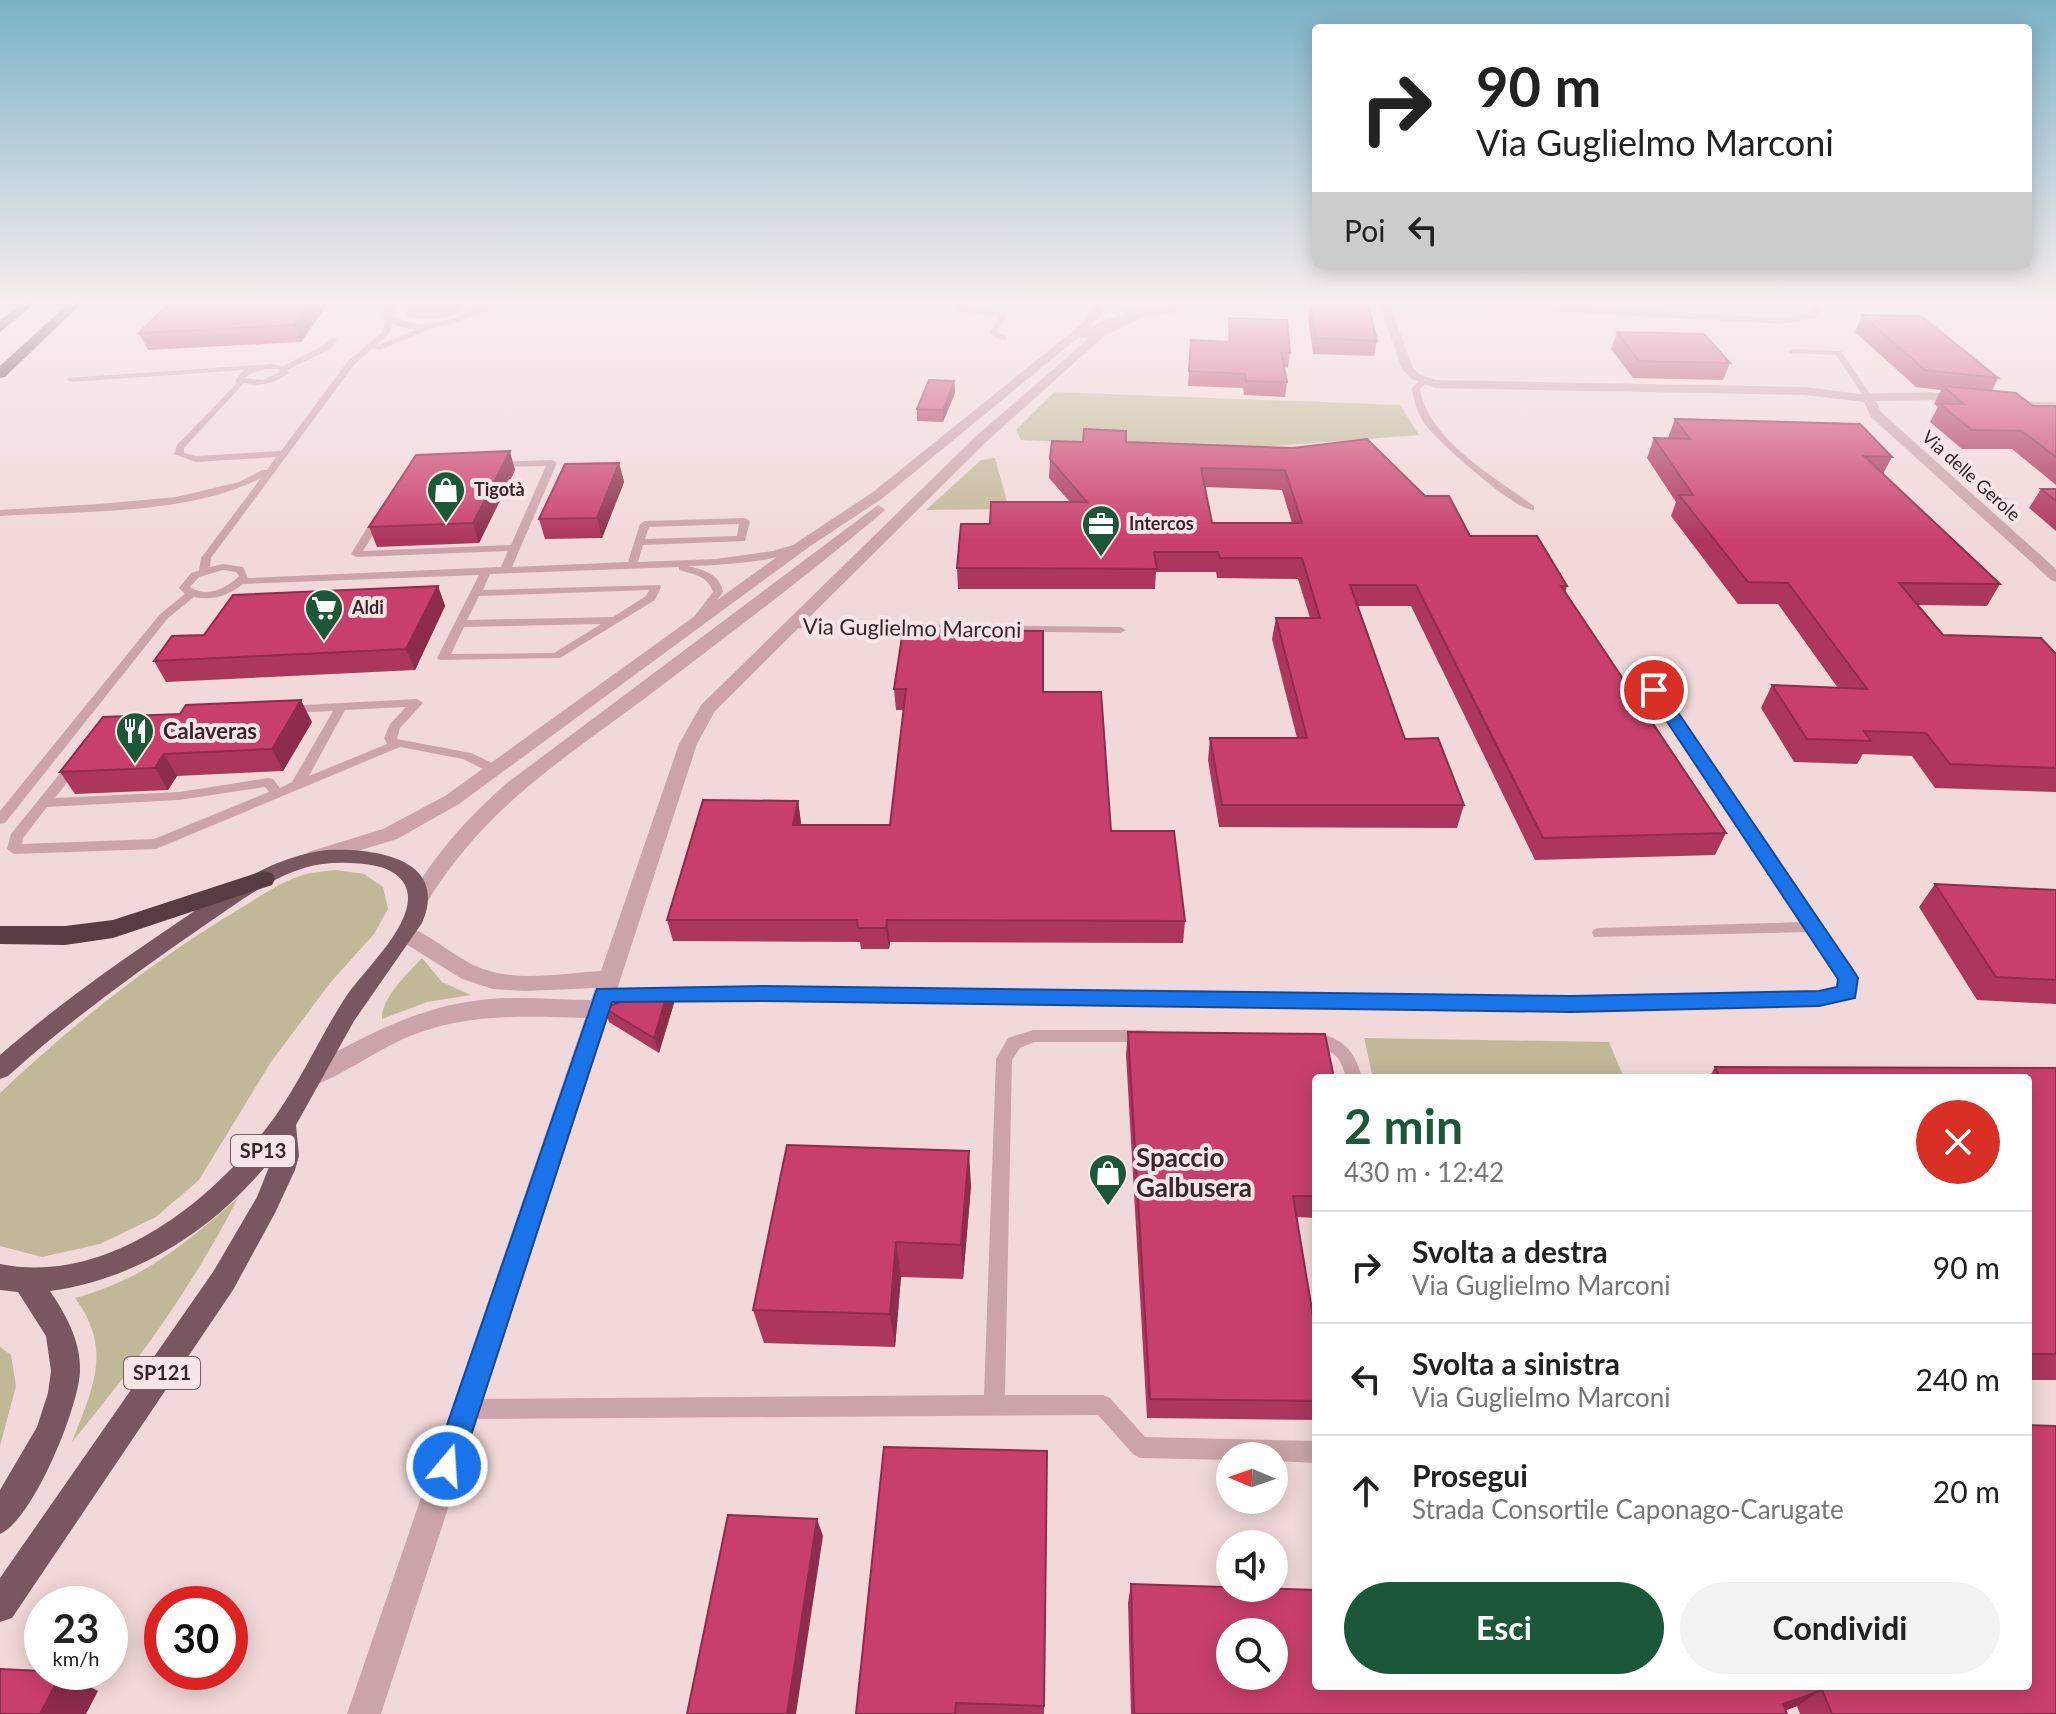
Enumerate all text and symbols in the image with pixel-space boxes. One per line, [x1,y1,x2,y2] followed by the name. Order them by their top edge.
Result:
[1476,52,1601,119] text: 90 m
[1344,56,1448,160] icon: right
[1476,120,1834,164] text: Via Guglielmo Marconi
[1401,208,1445,252] icon: left
[1344,212,1385,248] text: Poi
[1918,425,2025,525] street label: Via delle Gerole
[425,469,467,524] shop icon: Tigotà
[474,478,525,500] place label: Tigotà
[1080,503,1122,558] office icon: Intercos
[1129,512,1194,534] place label: Intercos
[303,587,345,642] supermarket icon: Aldi
[351,596,384,618] place label: Aldi
[802,612,1022,643] street label: Via Guglielmo Marconi
[1620,656,1688,724] pin
[1632,668,1676,712] icon: arrive
[114,710,156,765] restaurant icon: Calaveras
[163,717,257,744] place label: Calaveras
[1344,1097,1463,1154] text: 2 min
[1916,1100,2000,1184] button: close
[231,1135,295,1167] road number: SP13
[1136,1141,1252,1203] place label: Spaccio Galbusera
[1087,1152,1129,1207] shop icon: Spaccio Galbusera
[1344,1156,1504,1188] text: 430 m · 12:42
[1412,1233,1608,1269] text: Svolta a destra
[1344,1245,1388,1289] icon: right
[1933,1249,2000,1285] text: 90 m
[1412,1269,1671,1301] text: Via Guglielmo Marconi
[1412,1345,1620,1381] text: Svolta a sinistra
[124,1357,200,1389] road number: SP121
[1344,1357,1388,1401] icon: left
[1915,1361,2000,1397] text: 240 m
[1412,1381,1671,1413] text: Via Guglielmo Marconi
[405,1424,489,1508] position arrow
[1216,1442,1288,1514] north arrow
[1216,1442,1288,1690] map controls
[1412,1457,1528,1493] text: Prosegui
[1344,1469,1388,1513] icon: ahead
[1933,1473,2000,1509] text: 20 m
[1412,1493,1844,1525] text: Strada Consortile Caponago-Carugate
[1216,1530,1288,1602] button: sound
[1344,1582,1664,1674] button: Esci
[1680,1582,2000,1674] button: Condividi
[144,1586,248,1690] speed limit sign: 30
[53,1604,99,1652] text: 23
[1216,1618,1288,1690] button: search
[53,1646,99,1670] text: km/h

